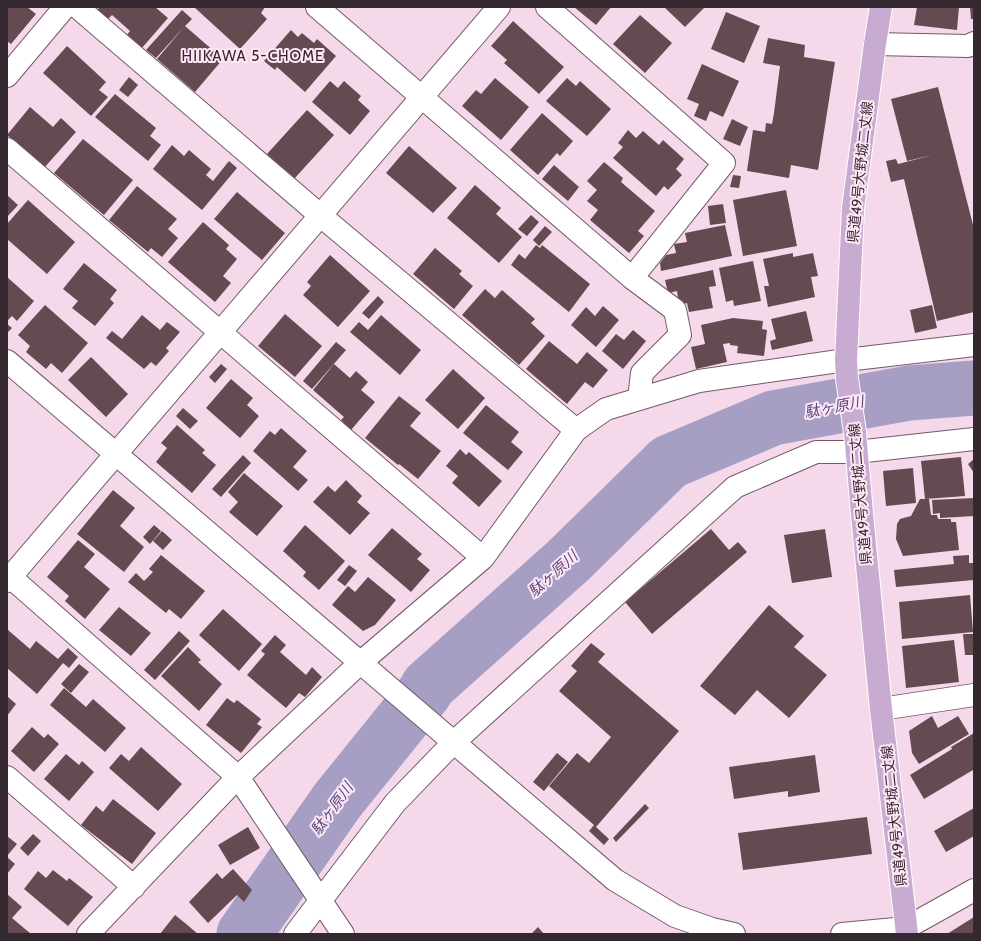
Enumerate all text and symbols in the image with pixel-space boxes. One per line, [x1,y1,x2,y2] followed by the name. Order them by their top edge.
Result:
[182,47,324,65] district label: HIIKAWA 5-CHOME
[844,100,876,244] street label: 県道49号大野城二丈線
[803,392,867,422] water label: 駄ヶ原川
[845,422,875,566] street label: 県道49号大野城二丈線
[525,546,583,601] water label: 駄ヶ原川
[878,744,910,888] street label: 県道49号大野城二丈線
[307,778,358,839] water label: 駄ヶ原川

